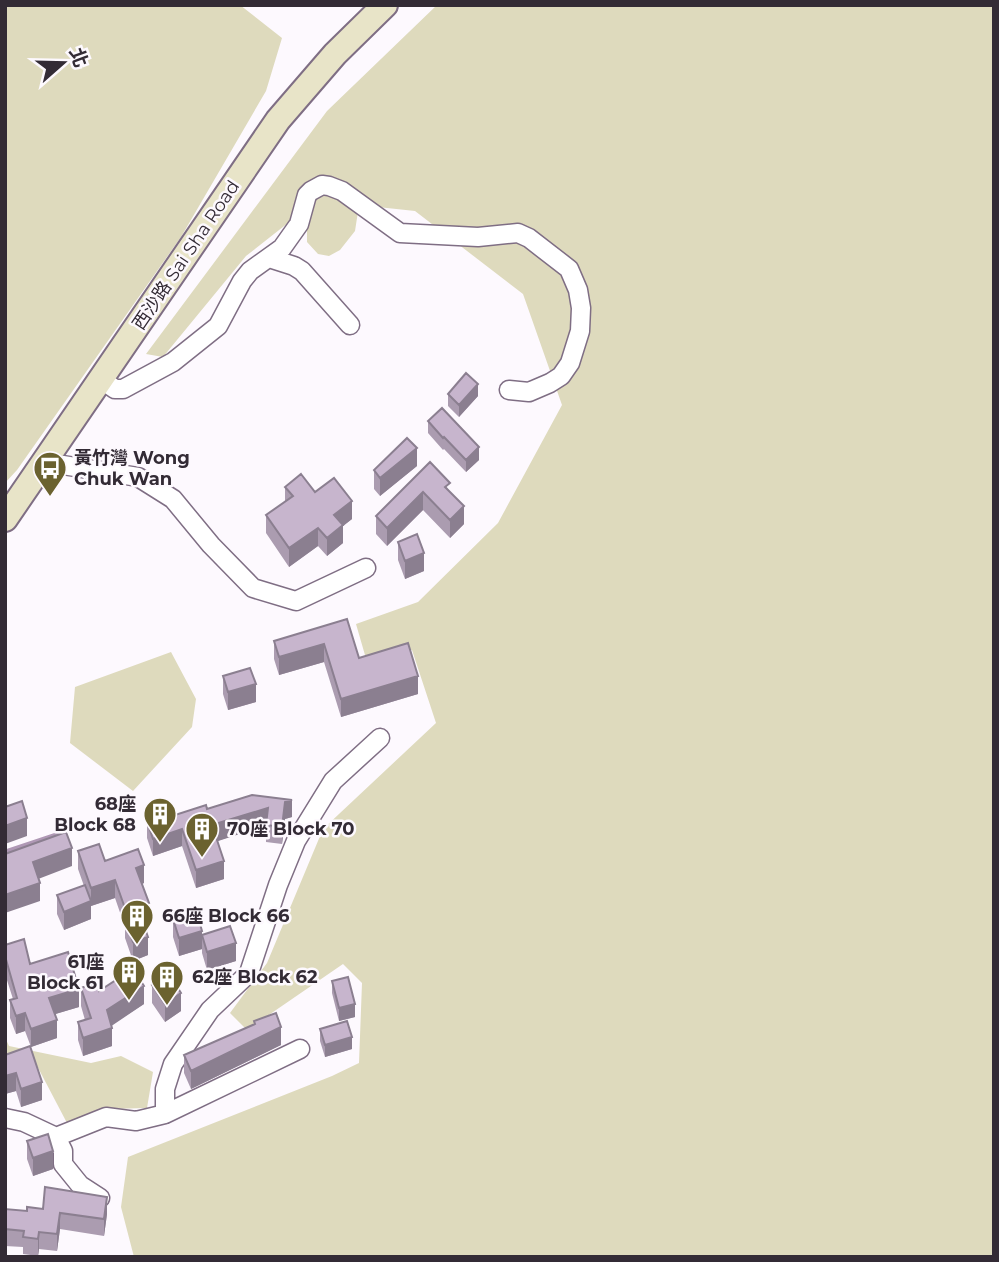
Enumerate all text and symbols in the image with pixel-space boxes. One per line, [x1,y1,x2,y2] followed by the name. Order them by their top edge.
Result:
[28,28,98,98] north arrow
[64,44,93,70] text: 北
[128,176,244,334] street label: 西沙路 Sai Sha Road
[74,447,190,490] place label: 黃竹灣 Wong Chuk Wan
[31,449,69,498] bus stop icon: 黃竹灣 Wong Chuk Wan
[54,793,136,836] place label: 68座 Block 68
[141,795,179,844] building icon: 68座 Block 68
[183,810,221,859] building icon: 70座 Block 70
[227,818,355,840] place label: 70座 Block 70
[118,897,156,946] building icon: 66座 Block 66
[162,905,290,927] place label: 66座 Block 66
[27,951,104,994] place label: 61座 Block 61
[110,953,148,1002] building icon: 61座 Block 61
[148,958,186,1007] building icon: 62座 Block 62
[192,966,318,988] place label: 62座 Block 62

